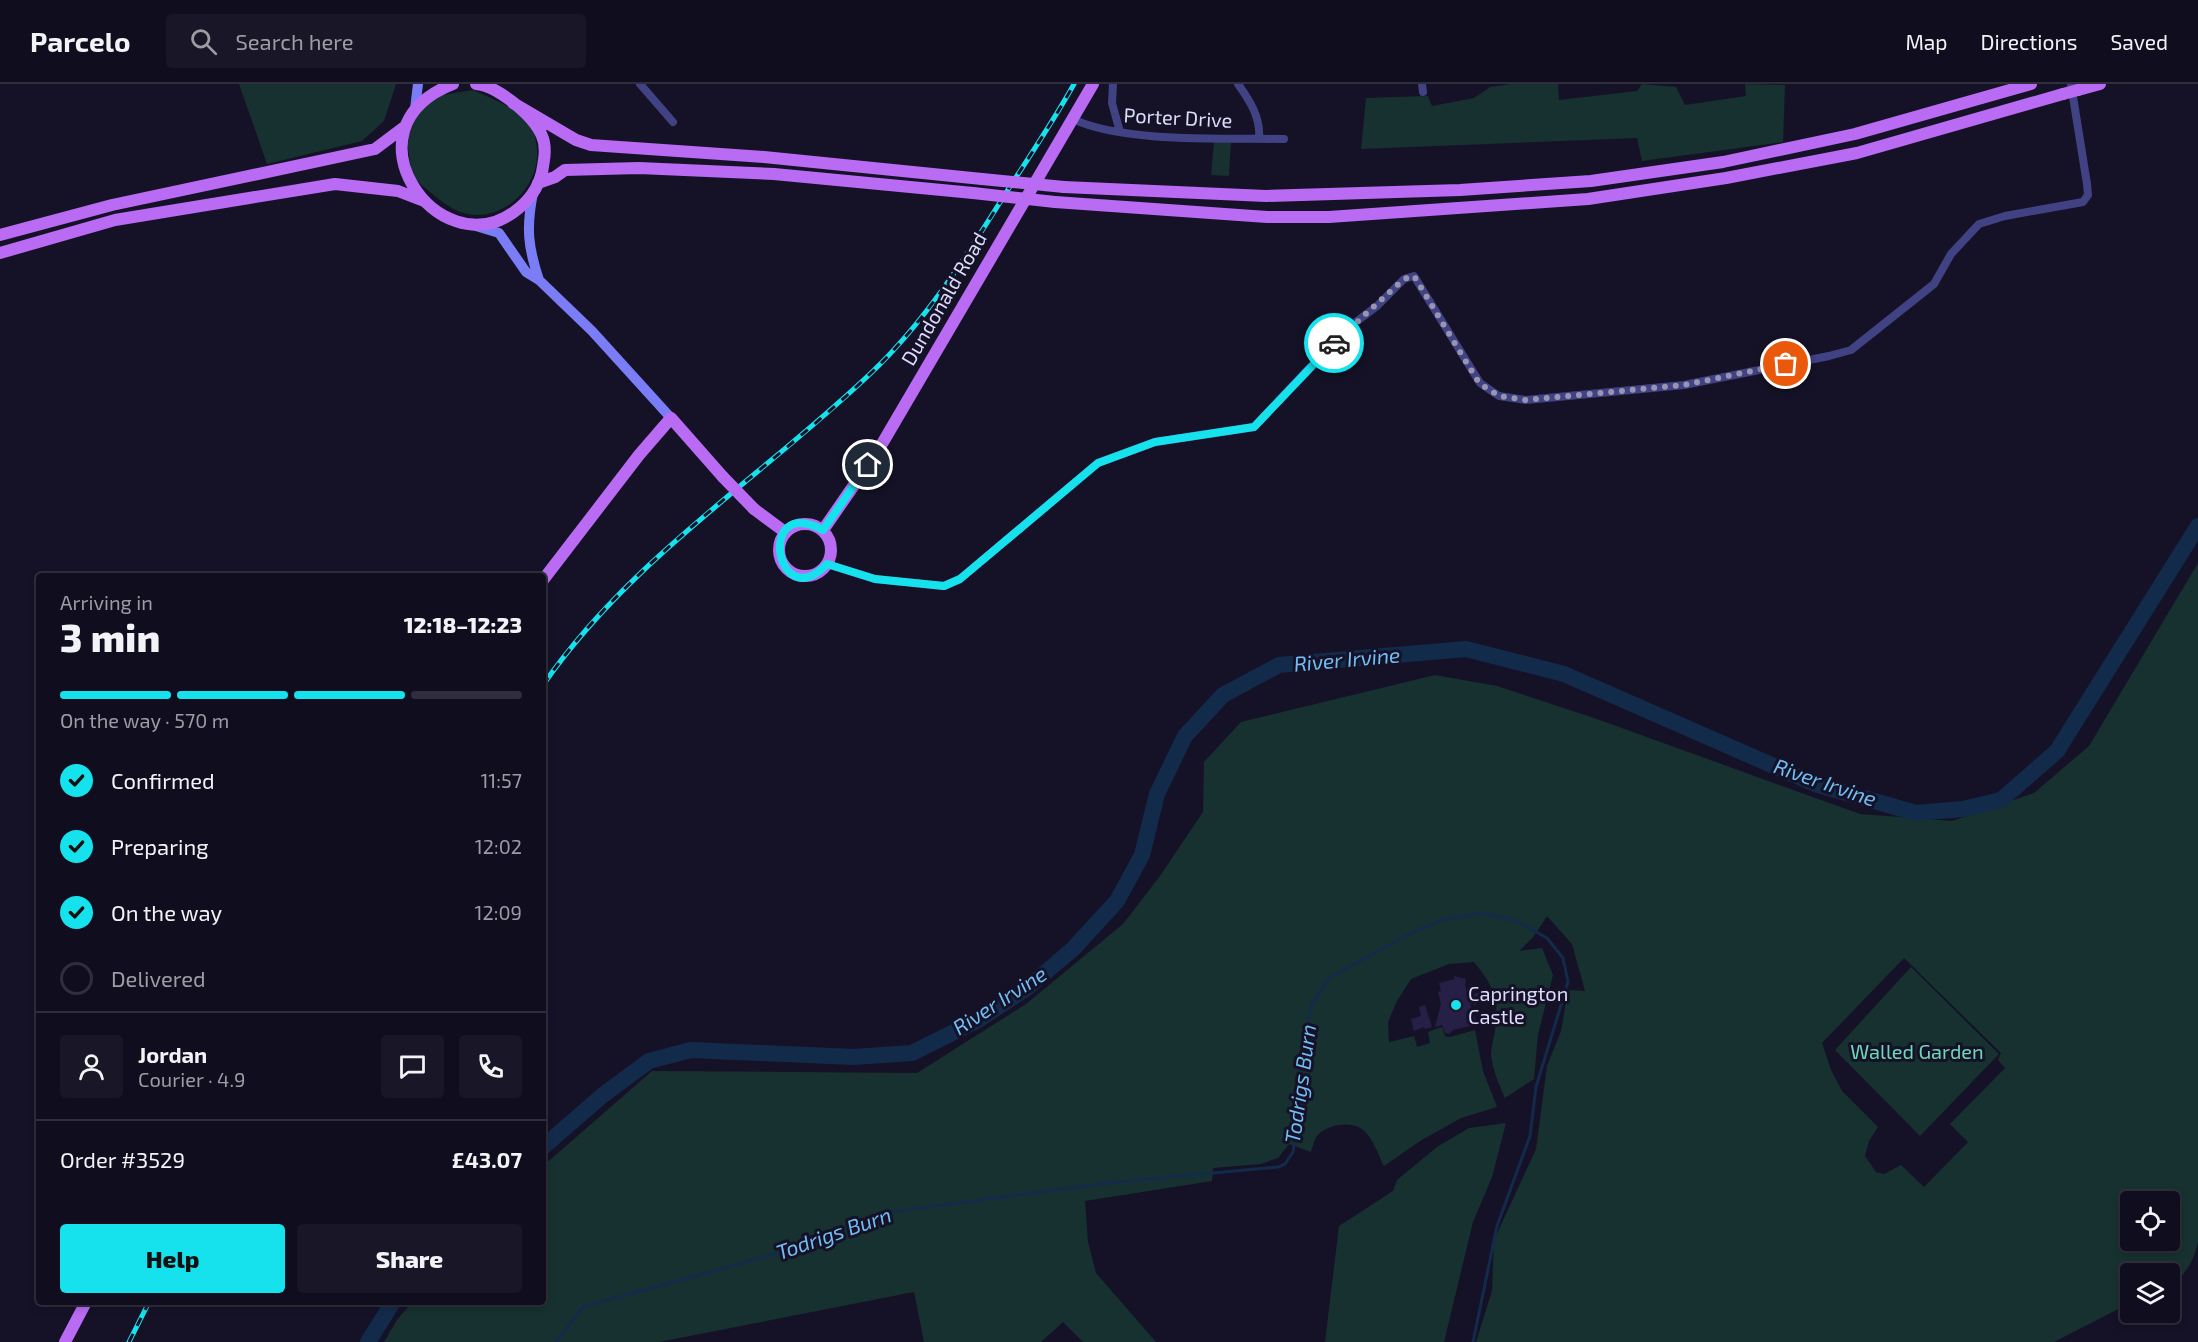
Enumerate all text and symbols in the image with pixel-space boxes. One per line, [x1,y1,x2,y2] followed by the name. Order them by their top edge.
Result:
[166,14,586,68] search box
[30,24,130,58] text: Parcelo
[187,25,220,58] icon: search
[235,28,354,54] text: Search here
[1905,29,1948,54] text: Map
[1981,29,2077,54] text: Directions
[2110,29,2168,54] text: Saved
[1123,102,1233,132] street label: Porter Drive
[895,228,991,369] street label: Dundonald Road
[1304,313,1364,373] courier
[1318,327,1351,360] icon: car
[1760,338,1811,389] pin
[1769,347,1802,380] icon: bag
[842,439,893,490] pin
[851,448,884,481] icon: home
[60,590,153,614] text: Arriving in
[404,611,522,637] text: 12:18–12:23
[60,613,160,660] text: 3 min
[1293,641,1401,676] water label: River Irvine
[60,708,229,732] text: On the way · 570 m
[1771,752,1880,811] water label: River Irvine
[60,764,93,797] icon: check
[111,767,215,793] text: Confirmed
[480,768,522,792] text: 11:57
[60,830,93,863] icon: check
[111,833,209,859] text: Preparing
[475,834,522,858] text: 12:02
[60,896,93,929] icon: check
[111,899,222,925] text: On the way
[475,900,522,924] text: 12:09
[948,960,1051,1039] water label: River Irvine
[111,965,206,991] text: Delivered
[1468,981,1568,1028] place label: Caprington Castle
[1449,998,1463,1012] marker: Caprington Castle
[1279,1023,1320,1145] water label: Todrigs Burn
[60,1035,123,1098] button: person
[381,1035,444,1098] button: chat
[459,1035,522,1098] button: phone
[1850,1039,1984,1063] park label: Walled Garden
[138,1041,207,1067] text: Jordan
[138,1067,245,1091] text: Courier · 4.9
[60,1146,185,1172] text: Order #3529
[452,1146,522,1172] text: £43.07
[2120,1191,2180,1323] map controls
[2120,1191,2180,1251] button: locate
[773,1201,894,1264] water label: Todrigs Burn
[60,1224,285,1293] button: Help
[297,1224,522,1293] button: Share
[2120,1263,2180,1323] button: layers

